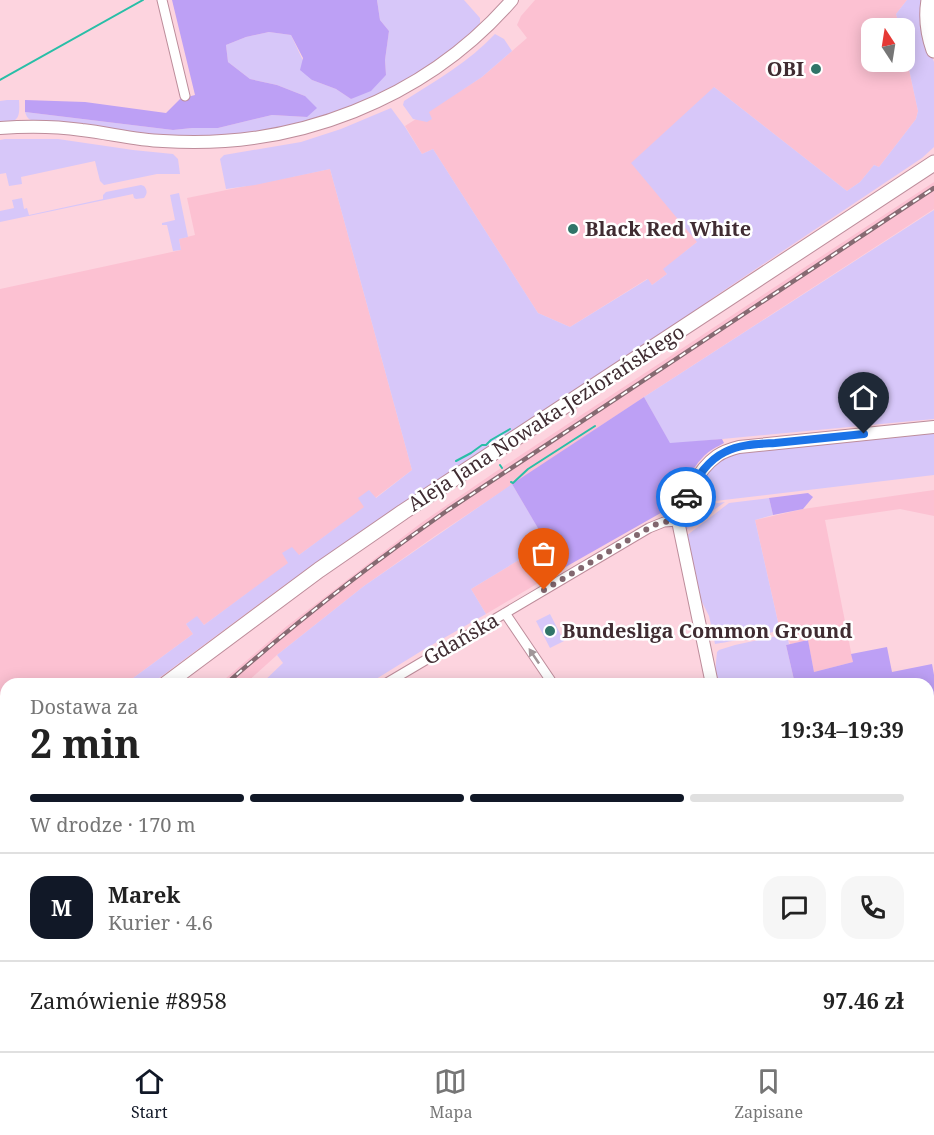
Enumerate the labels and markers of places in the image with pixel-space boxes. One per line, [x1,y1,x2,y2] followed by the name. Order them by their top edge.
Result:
[767,55,804,82] place label: OBI
[809,62,823,76] marker: OBI
[585,215,751,242] place label: Black Red White
[566,222,580,236] marker: Black Red White
[838,372,889,434] pin
[518,528,569,590] pin
[562,617,852,644] place label: Bundesliga Common Ground
[543,624,557,638] marker: Bundesliga Common Ground

